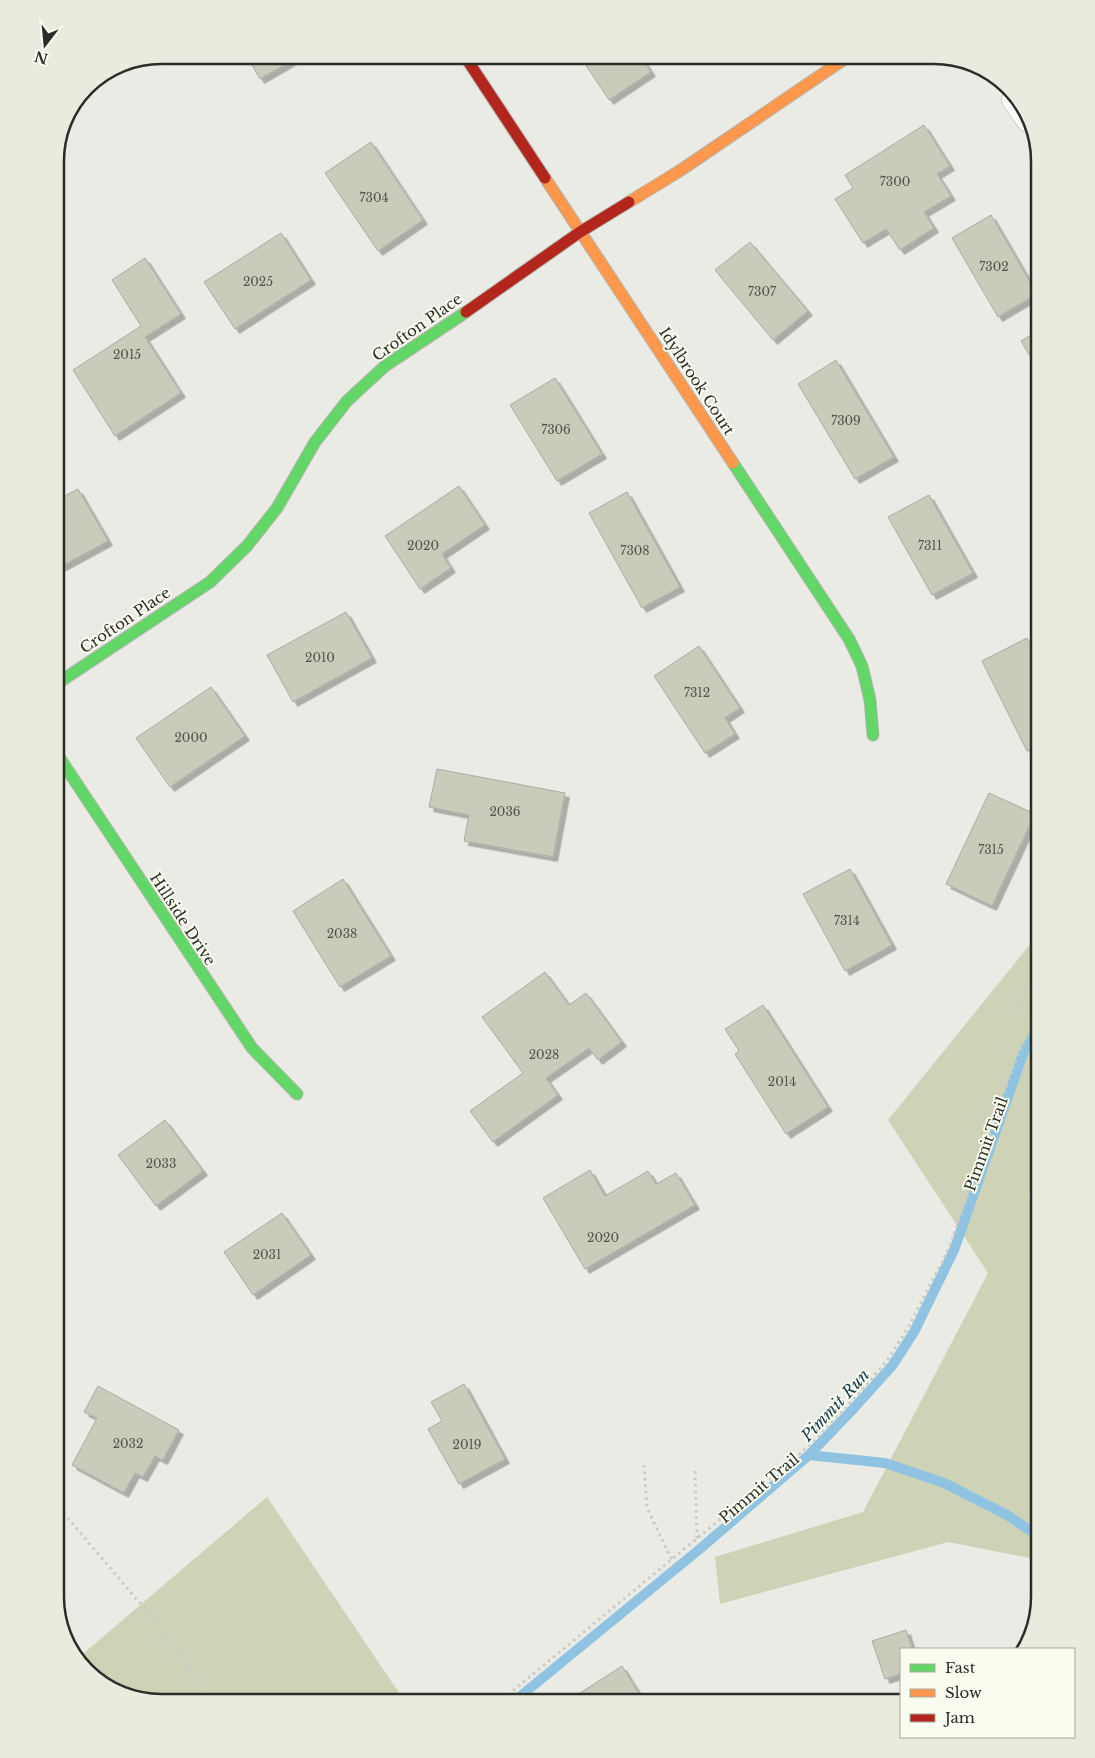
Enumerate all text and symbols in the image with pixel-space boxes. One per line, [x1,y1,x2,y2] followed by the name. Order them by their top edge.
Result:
[20,20,70,70] north arrow
[33,47,50,68] text: N
[880,174,910,189] house number: 7300
[359,190,389,205] house number: 7304
[979,259,1009,274] house number: 7302
[243,274,273,289] house number: 2025
[748,284,777,299] house number: 7307
[368,289,466,365] street label: Crofton Place
[655,324,739,439] street label: Idylbrook Court
[113,347,141,362] house number: 2015
[831,413,861,428] house number: 7309
[541,422,571,437] house number: 7306
[407,538,439,553] house number: 2020
[918,538,942,553] house number: 7311
[620,543,650,558] house number: 7308
[76,583,174,657] street label: Crofton Place
[305,650,335,665] house number: 2010
[684,685,710,700] house number: 7312
[174,730,208,745] house number: 2000
[489,804,521,819] house number: 2036
[978,842,1004,857] house number: 7315
[146,869,220,969] street label: Hillside Drive
[834,913,860,928] house number: 7314
[327,926,357,941] house number: 2038
[529,1047,559,1062] house number: 2028
[768,1074,796,1089] house number: 2014
[960,1094,1012,1194] street label: Pimmit Trail
[146,1156,176,1171] house number: 2033
[587,1230,619,1245] house number: 2020
[253,1247,281,1262] house number: 2031
[796,1365,873,1446] water label: Pimmit Run
[113,1436,143,1451] house number: 2032
[452,1437,482,1452] house number: 2019
[715,1449,803,1527] street label: Pimmit Trail
[900,1648,1075,1738] legend
[945,1658,976,1677] text: Fast
[945,1683,982,1702] text: Slow
[943,1708,975,1727] text: Jam

